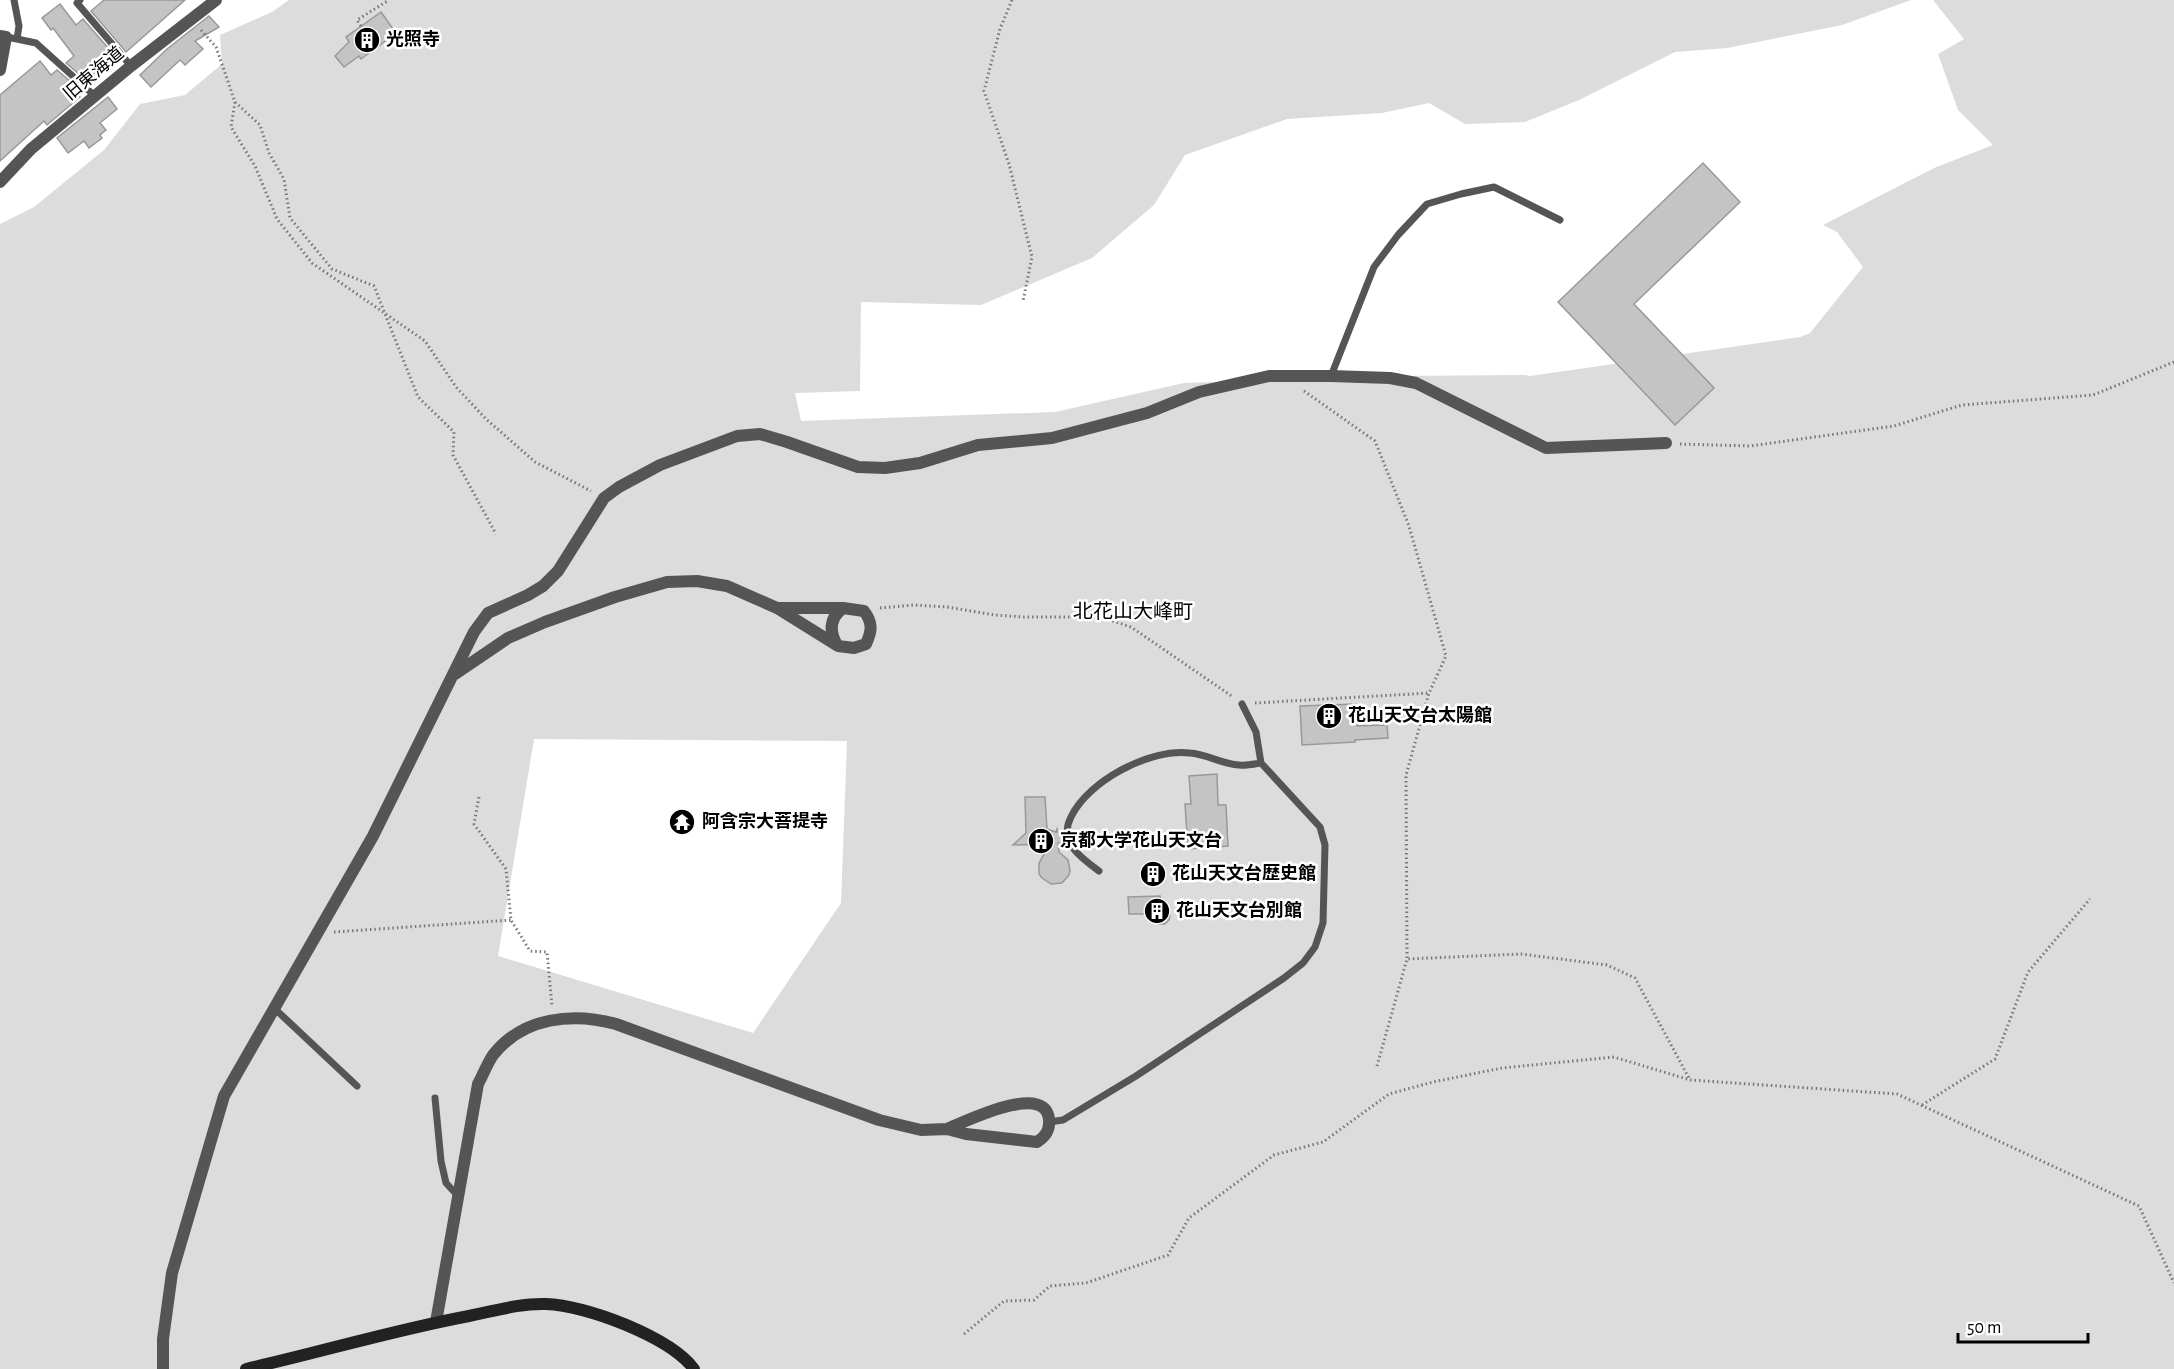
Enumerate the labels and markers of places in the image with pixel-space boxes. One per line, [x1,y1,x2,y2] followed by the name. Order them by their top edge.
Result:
[352,25,382,55] building icon: 光照寺
[386,29,440,49] place label: 光照寺
[1314,701,1344,731] building icon: 花山天文台太陽館
[1348,705,1492,725] place label: 花山天文台太陽館
[667,807,697,837] temple icon: 阿含宗大菩提寺
[702,811,828,831] place label: 阿含宗大菩提寺
[1026,826,1056,856] building icon: 京都大学花山天文台
[1060,830,1222,850] place label: 京都大学花山天文台
[1138,859,1168,889] building icon: 花山天文台歴史館
[1172,863,1316,883] place label: 花山天文台歴史館
[1142,896,1172,926] building icon: 花山天文台別館
[1176,900,1302,920] place label: 花山天文台別館

